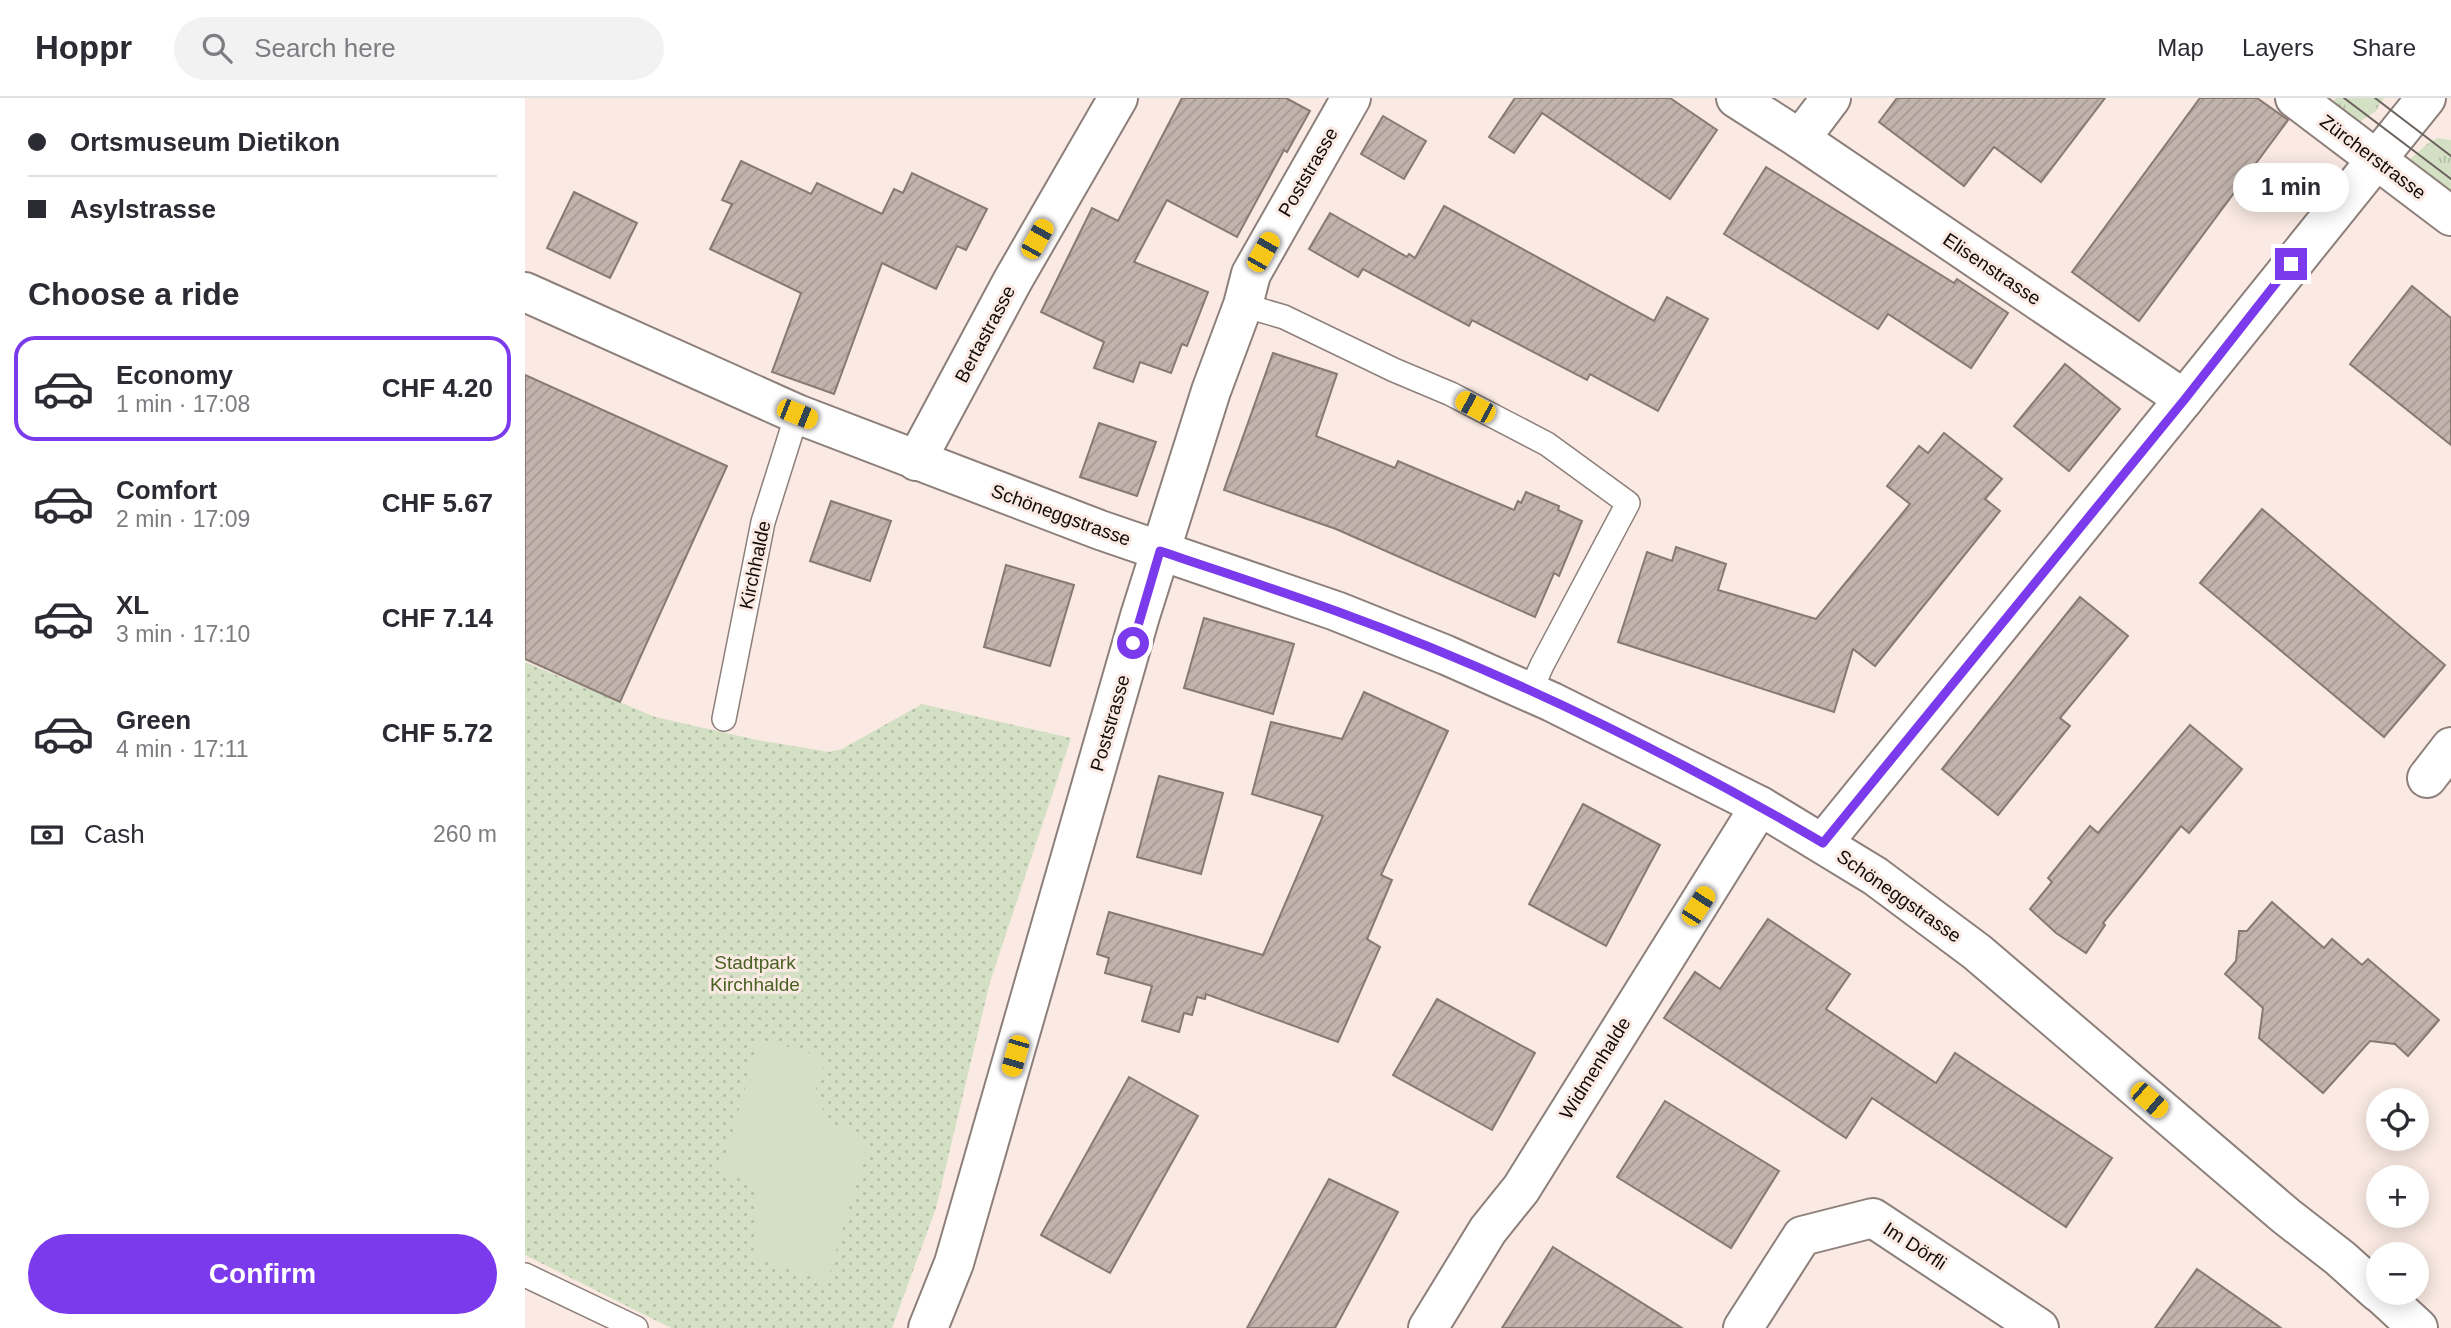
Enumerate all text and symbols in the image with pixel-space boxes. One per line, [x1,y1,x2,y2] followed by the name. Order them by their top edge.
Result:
[174,17,664,80] search box
[35,29,132,66] text: Hoppr
[198,29,236,67] icon: search
[254,33,396,63] text: Search here
[2157,34,2204,61] text: Map
[2242,34,2314,61] text: Layers
[2352,34,2416,61] text: Share
[2316,110,2430,204] street label: Zürcherstrasse
[1274,124,1342,220] street label: Poststrasse
[70,127,340,157] text: Ortsmuseum Dietikon
[2233,162,2349,212] callout: 1 min
[2261,174,2321,200] text: 1 min
[70,194,216,224] text: Asylstrasse
[1018,216,1057,262] car
[1244,229,1283,275] car
[1939,229,2045,309] street label: Elisenstrasse
[2275,248,2307,280] route end
[28,276,240,312] text: Choose a ride
[951,282,1019,386] street label: Bertastrasse
[32,357,95,420] icon: car
[116,360,233,390] text: Economy
[382,373,493,403] text: CHF 4.20
[1452,388,1499,426] car
[116,391,250,417] text: 1 min · 17:08
[774,396,821,432] car
[32,472,95,535] icon: car
[116,475,217,505] text: Comfort
[988,480,1134,550] street label: Schöneggstrasse
[382,488,493,518] text: CHF 5.67
[116,506,250,532] text: 2 min · 17:09
[735,519,775,611] street label: Kirchhalde
[32,587,95,650] icon: car
[116,590,149,620] text: XL
[382,603,493,633] text: CHF 7.14
[116,621,250,647] text: 3 min · 17:10
[1117,627,1149,659] route start
[1086,672,1134,774] street label: Poststrasse
[32,702,95,765] icon: car
[116,705,191,735] text: Green
[382,718,493,748] text: CHF 5.72
[116,736,249,762] text: 4 min · 17:11
[28,816,66,854] icon: cash
[84,819,145,849] text: Cash
[433,821,497,847] text: 260 m
[1833,845,1965,947] street label: Schöneggstrasse
[1678,883,1719,929] car
[710,952,800,995] park label: Stadtpark Kirchhalde
[1555,1013,1635,1123] street label: Widmenhalde
[1000,1033,1031,1079] car
[2127,1078,2172,1122] car
[2366,1088,2429,1305] map controls
[2366,1088,2429,1151] button: locate
[2366,1165,2429,1228] button: +
[1880,1218,1950,1274] street label: Im Dörfli
[28,1234,497,1314] button: Confirm
[2366,1242,2429,1305] button: −

